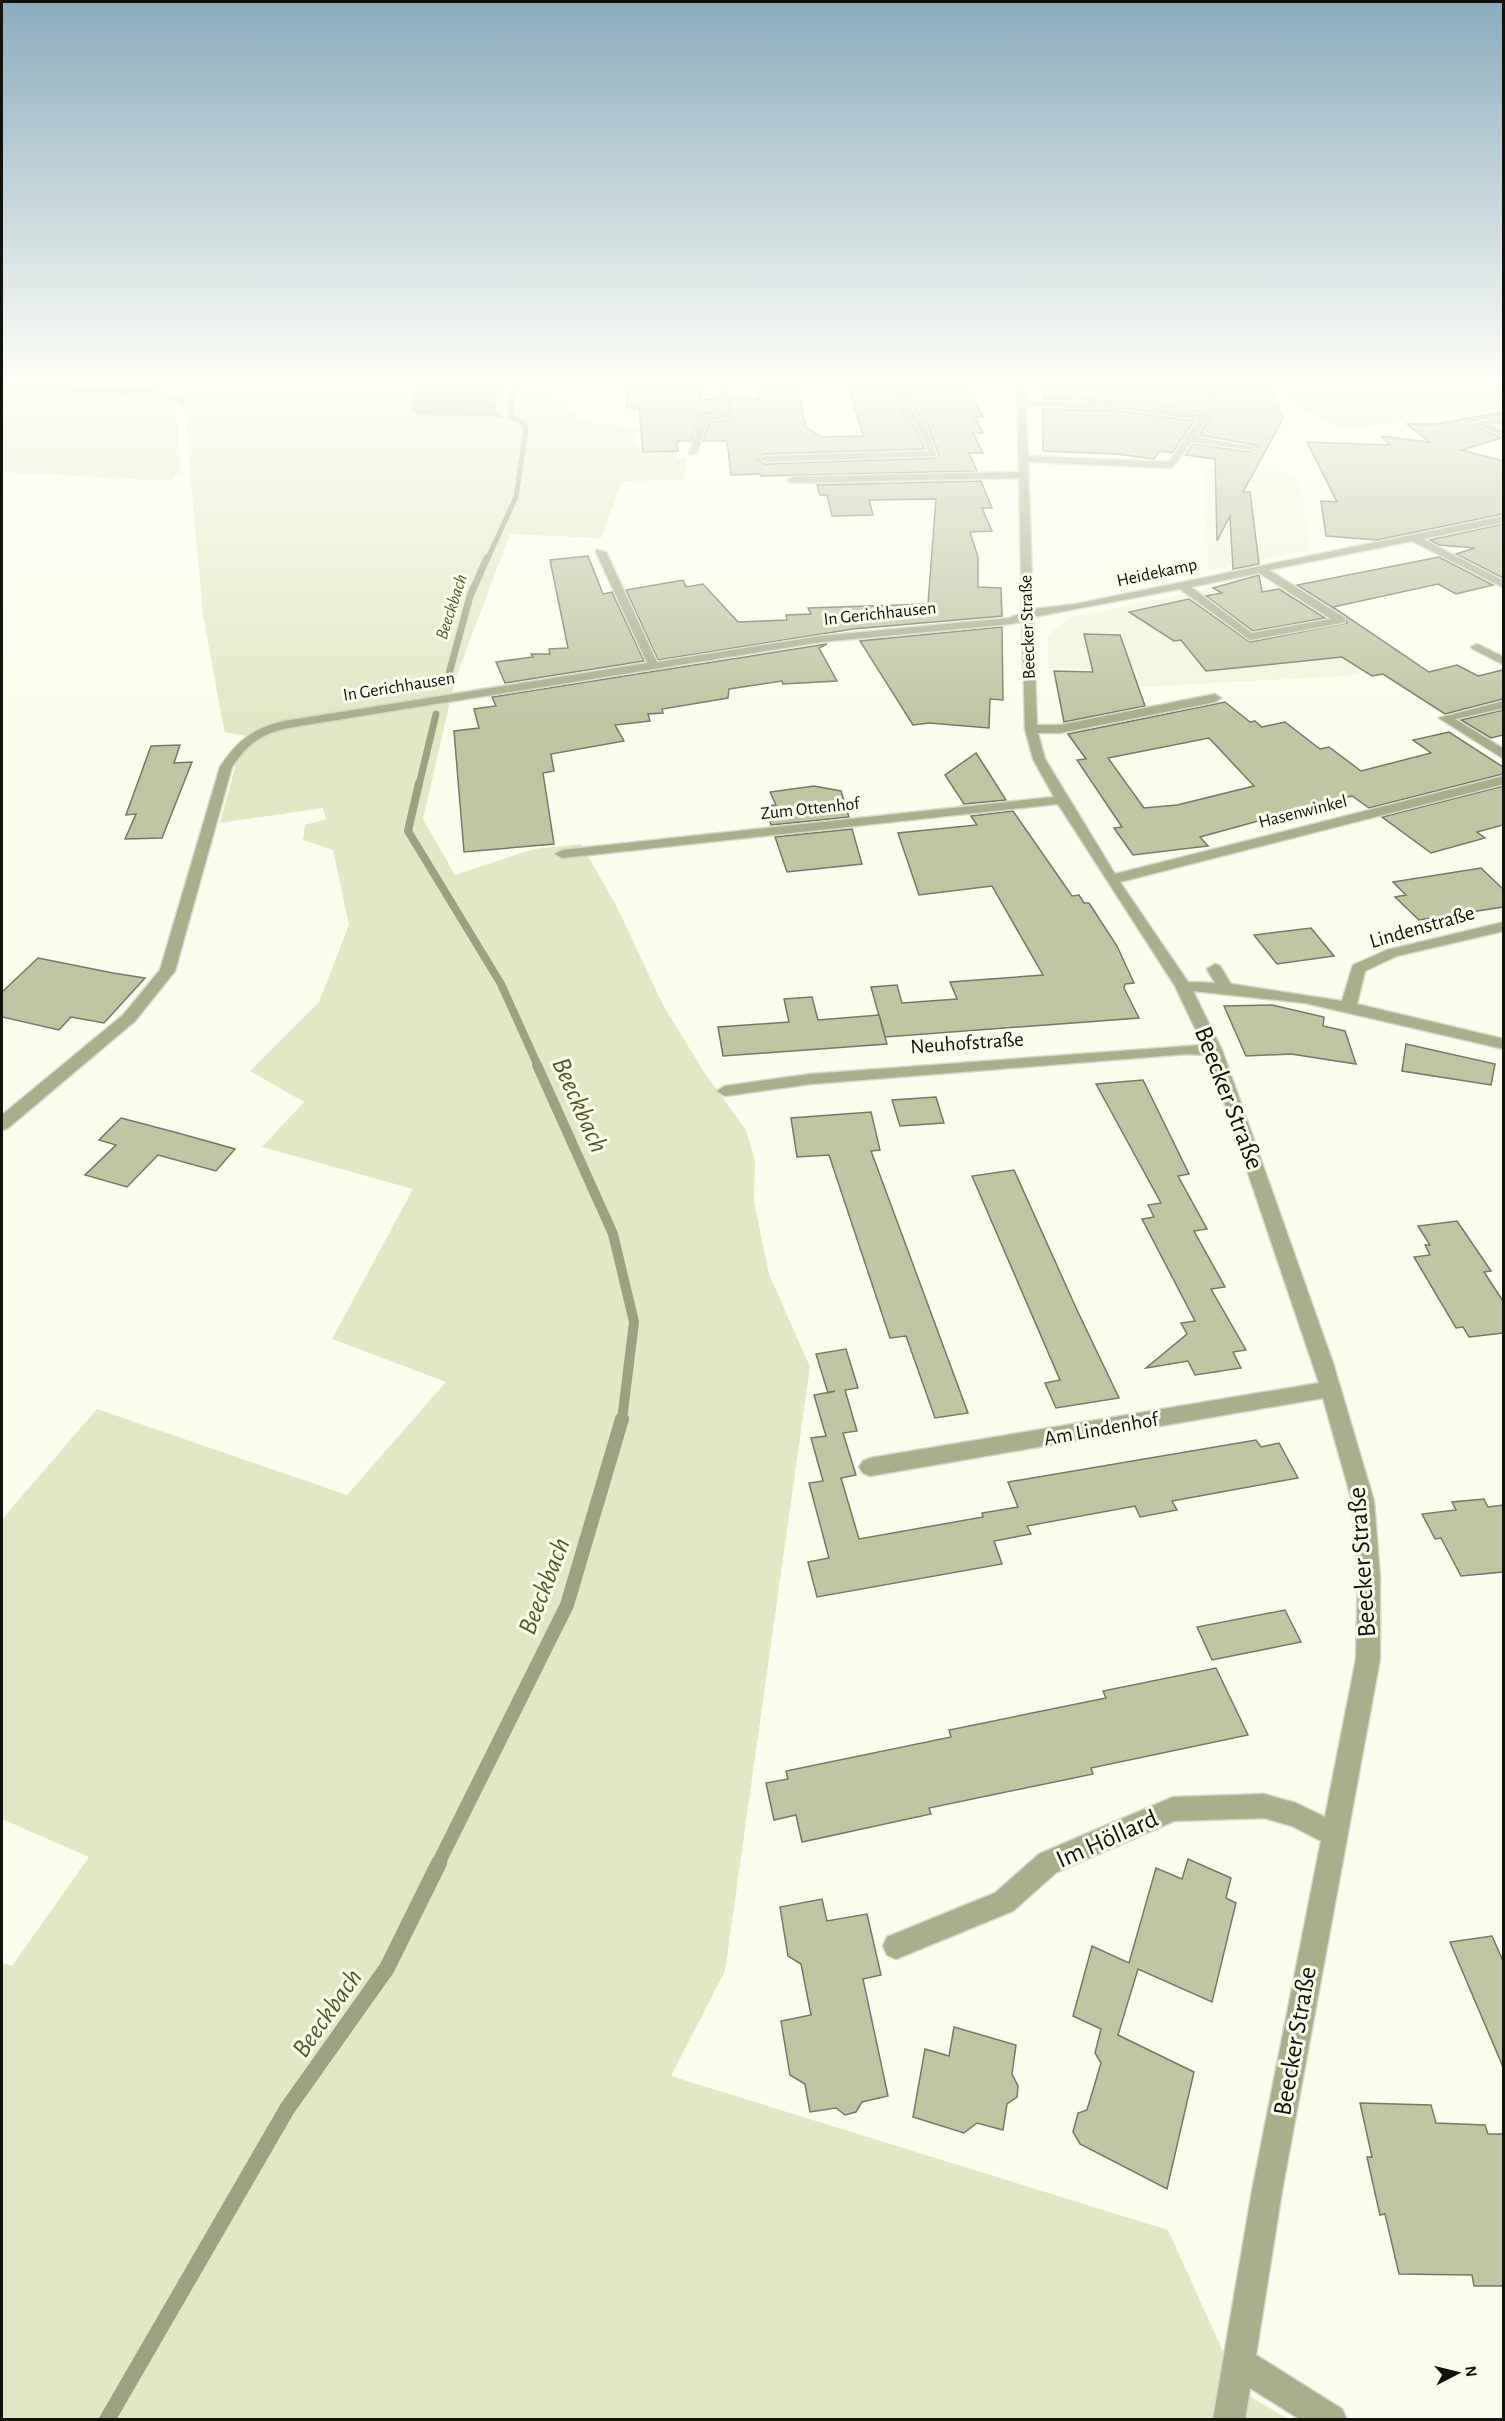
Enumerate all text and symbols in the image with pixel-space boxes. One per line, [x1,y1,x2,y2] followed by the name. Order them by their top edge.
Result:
[1115,556,1199,590] street label: Heidekamp
[433,572,471,642] water label: Beeckbach
[1017,574,1039,680] street label: Beecker Straße
[823,599,937,629] street label: In Gerichhausen
[342,669,456,705] street label: In Gerichhausen
[1257,792,1349,832] street label: Hasenwinkel
[760,795,862,823] street label: Zum Ottenhof
[1367,902,1477,952] street label: Lindenstraße
[1190,1023,1268,1173] street label: Beecker Straße
[910,1029,1024,1057] street label: Neuhofstraße
[547,1053,613,1157] water label: Beeckbach
[1042,1408,1161,1449] street label: Am Lindenhof
[1344,1486,1380,1638] street label: Beecker Straße
[513,1534,575,1638] water label: Beeckbach
[1052,1805,1162,1873] street label: Im Höllard
[287,1964,367,2062] water label: Beeckbach
[1269,1964,1321,2118] street label: Beecker Straße
[1427,2343,1487,2403] north arrow
[1462,2365,1480,2378] text: N

